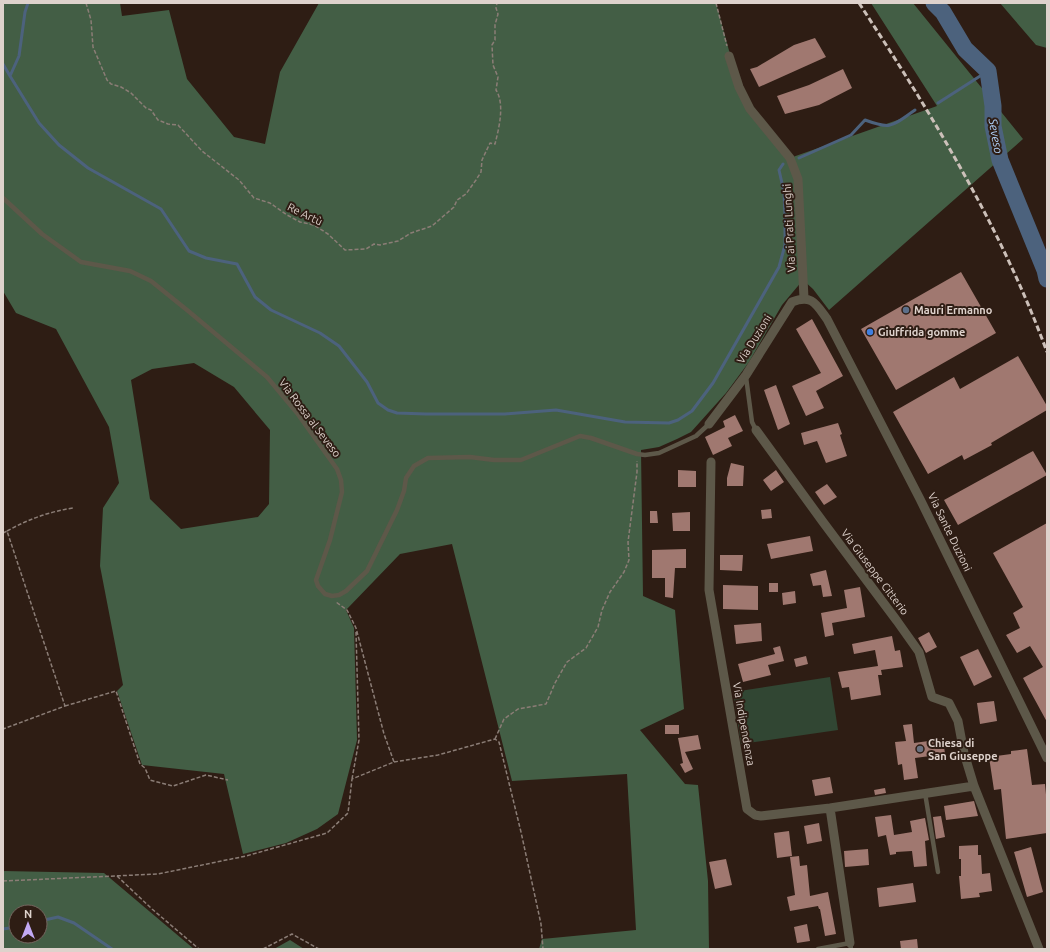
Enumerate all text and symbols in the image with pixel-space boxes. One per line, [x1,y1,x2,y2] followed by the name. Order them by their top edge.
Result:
[986,116,1006,155] water label: Seveso
[781,184,797,272] street label: Via ai Prati Lunghi
[286,200,324,228] street label: Re Artù
[914,304,993,316] place label: Mauri Ermanno
[901,305,911,315] marker: Mauri Ermanno
[734,312,774,366] street label: Via Duzioni
[878,326,965,338] place label: Giuffrida gomme
[865,327,875,337] marker: Giuffrida gomme
[277,377,343,459] street label: Via Rossa al Seveso
[926,491,974,573] street label: Via Sante Duzioni
[839,527,911,617] street label: Via Giuseppe Citterio
[731,681,757,767] street label: Via Indipendenza
[928,737,998,762] place label: Chiesa di San Giuseppe
[915,744,925,754] marker: Chiesa di San Giuseppe
[8,904,48,944] north arrow
[24,908,32,920] text: N

